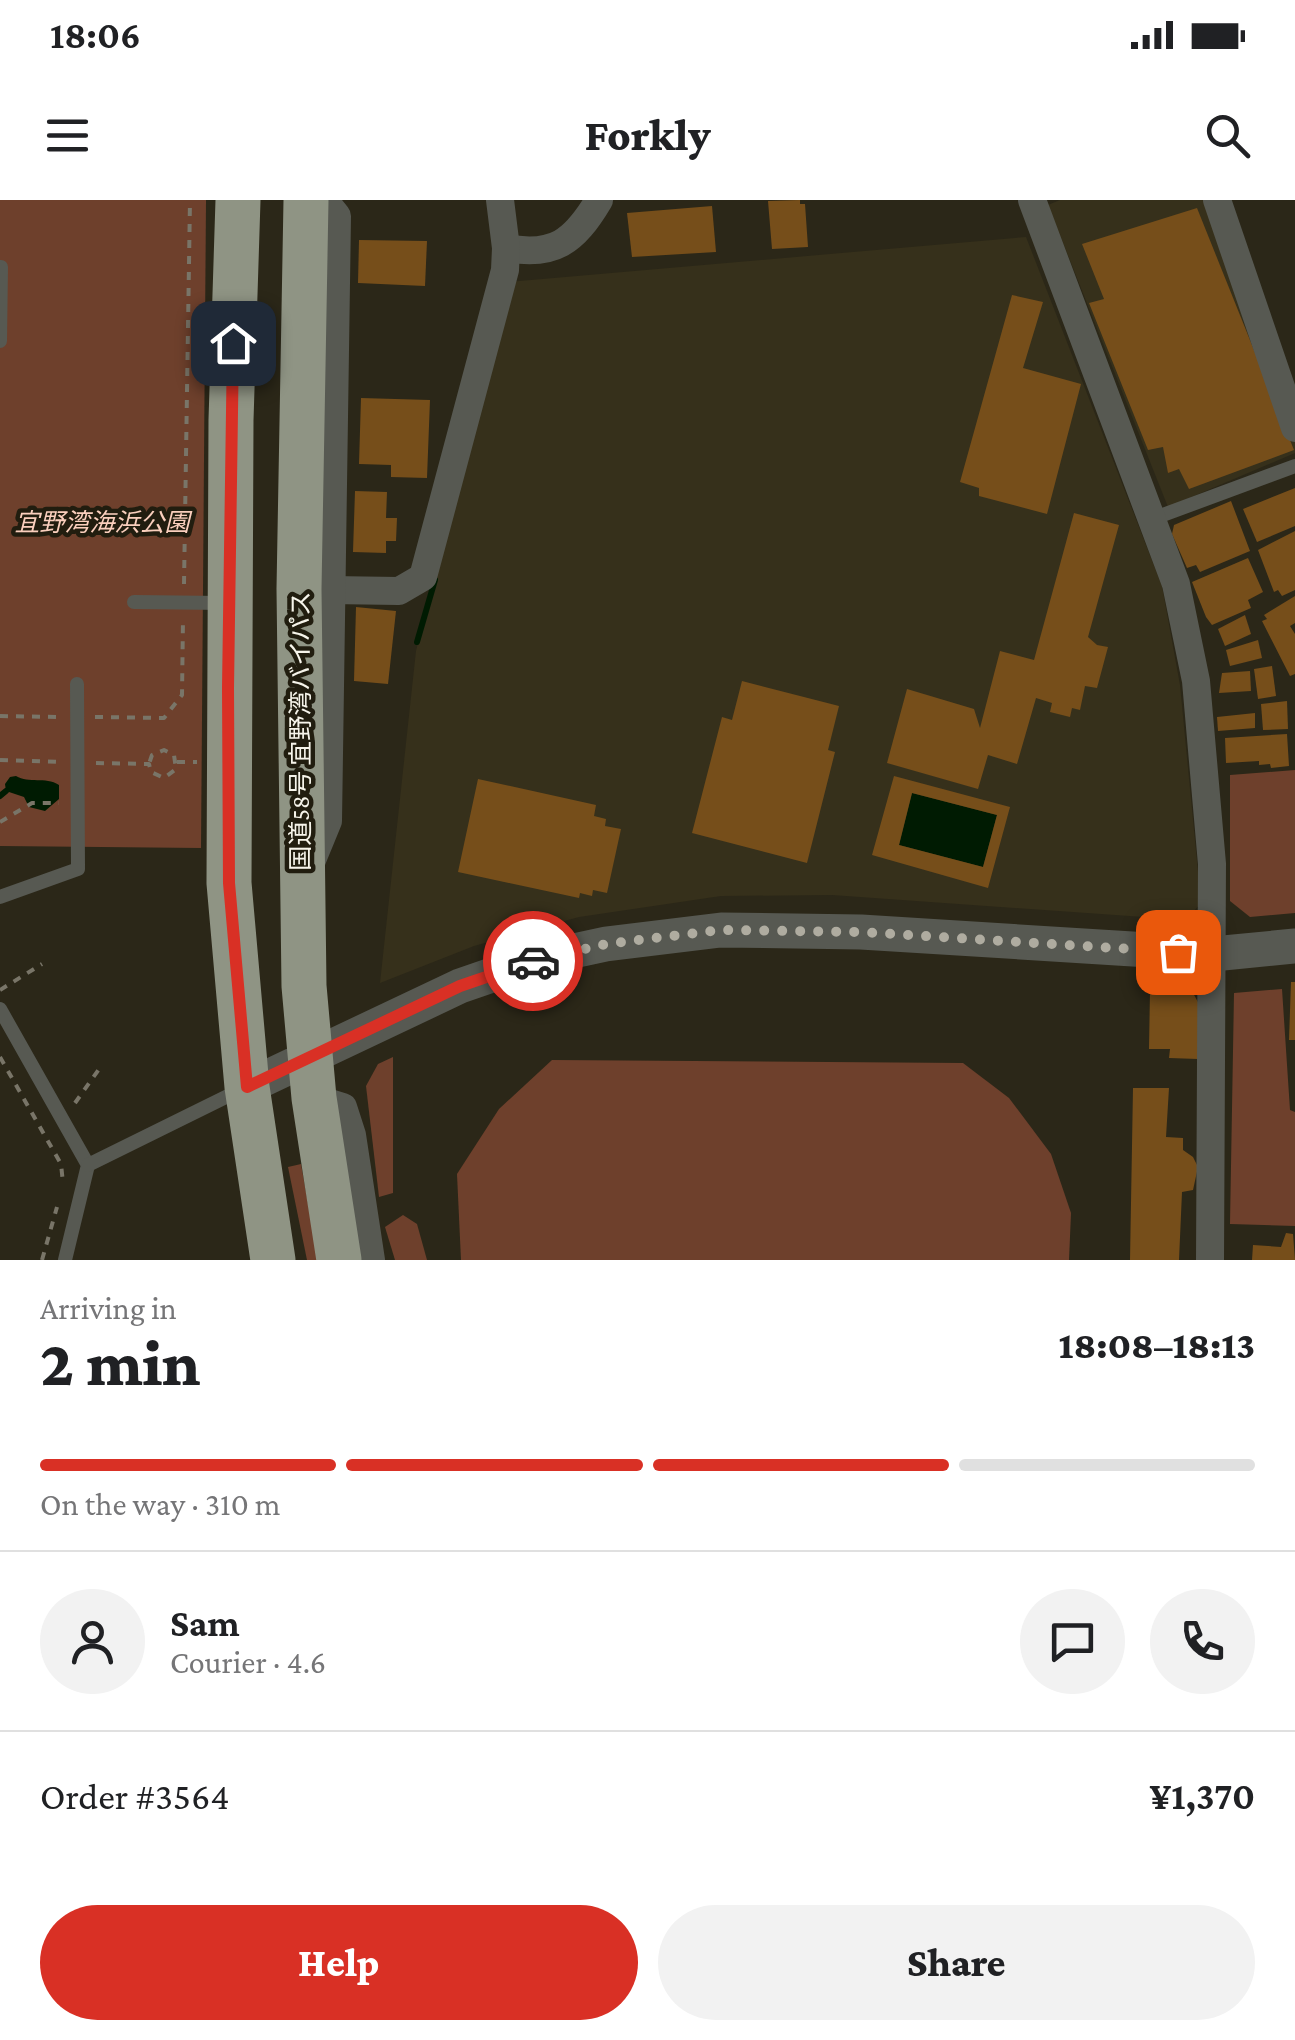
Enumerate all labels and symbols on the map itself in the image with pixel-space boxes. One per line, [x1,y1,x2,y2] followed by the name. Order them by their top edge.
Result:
[191,301,276,386] pin
[14,509,192,536] park label: 宜野湾海浜公園
[287,591,314,871] street label: 国道58号 宜野湾バイパス
[1136,910,1221,995] pin
[483,911,583,1011] courier

